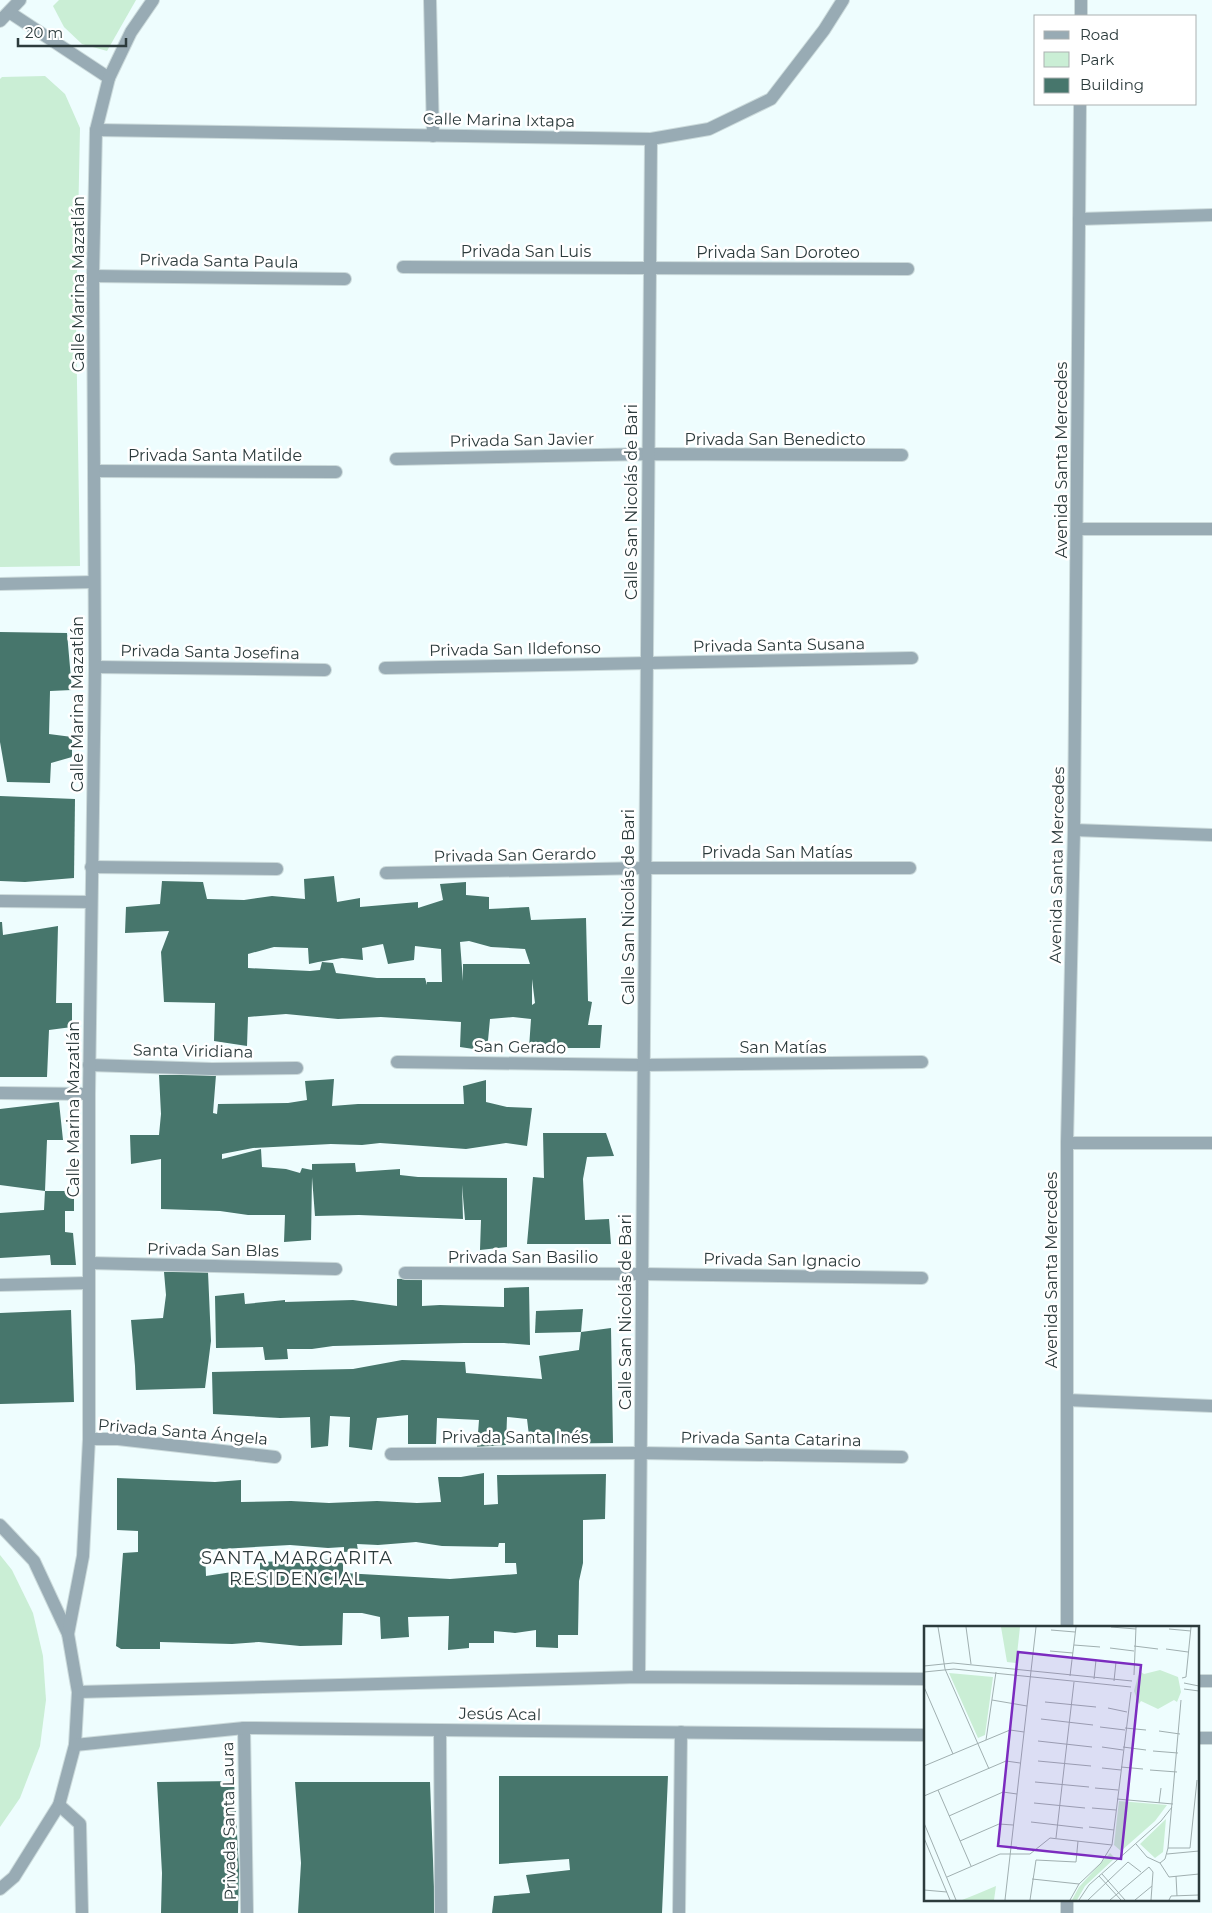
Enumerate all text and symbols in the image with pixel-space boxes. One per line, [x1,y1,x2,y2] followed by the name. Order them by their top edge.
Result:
[18,15,125,47] scale bar
[1034,15,1197,105] legend
[25,23,63,42] text: 20 m
[1080,25,1119,44] text: Road
[1080,50,1114,69] text: Park
[1080,75,1144,94] text: Building
[423,109,575,131] street label: Calle Marina Ixtapa
[69,196,88,372] street label: Calle Marina Mazatlán
[461,242,591,261] street label: Privada San Luis
[696,243,860,262] street label: Privada San Doroteo
[139,250,299,272] street label: Privada Santa Paula
[1052,361,1071,558] street label: Avenida Santa Mercedes
[622,404,641,600] street label: Calle San Nicolás de Bari
[450,429,594,451] street label: Privada San Javier
[685,430,865,449] street label: Privada San Benedicto
[128,446,302,465] street label: Privada Santa Matilde
[68,616,87,792] street label: Calle Marina Mazatlán
[693,634,865,656] street label: Privada Santa Susana
[429,638,601,660] street label: Privada San Ildefonso
[120,641,300,663] street label: Privada Santa Josefina
[1046,766,1068,963] street label: Avenida Santa Mercedes
[619,809,638,1005] street label: Calle San Nicolás de Bari
[701,843,853,862] street label: Privada San Matías
[434,844,596,866] street label: Privada San Gerardo
[64,1021,83,1197] street label: Calle Marina Mazatlán
[474,1037,566,1057] street label: San Gerado
[739,1038,827,1057] street label: San Matías
[133,1040,253,1062] street label: Santa Viridiana
[1042,1171,1061,1368] street label: Avenida Santa Mercedes
[616,1214,635,1410] street label: Calle San Nicolás de Bari
[147,1239,279,1261] street label: Privada San Blas
[448,1248,598,1267] street label: Privada San Basilio
[703,1249,861,1271] street label: Privada San Ignacio
[97,1415,269,1449] street label: Privada Santa Ángela
[441,1428,589,1447] street label: Privada Santa Inés
[680,1428,862,1450] street label: Privada Santa Catarina
[201,1547,393,1590] district label: SANTA MARGARITA RESIDENCIAL
[924,1626,1200,1900] inset map
[458,1704,541,1724] street label: Jesús Acal
[218,1741,240,1901] street label: Privada Santa Laura

